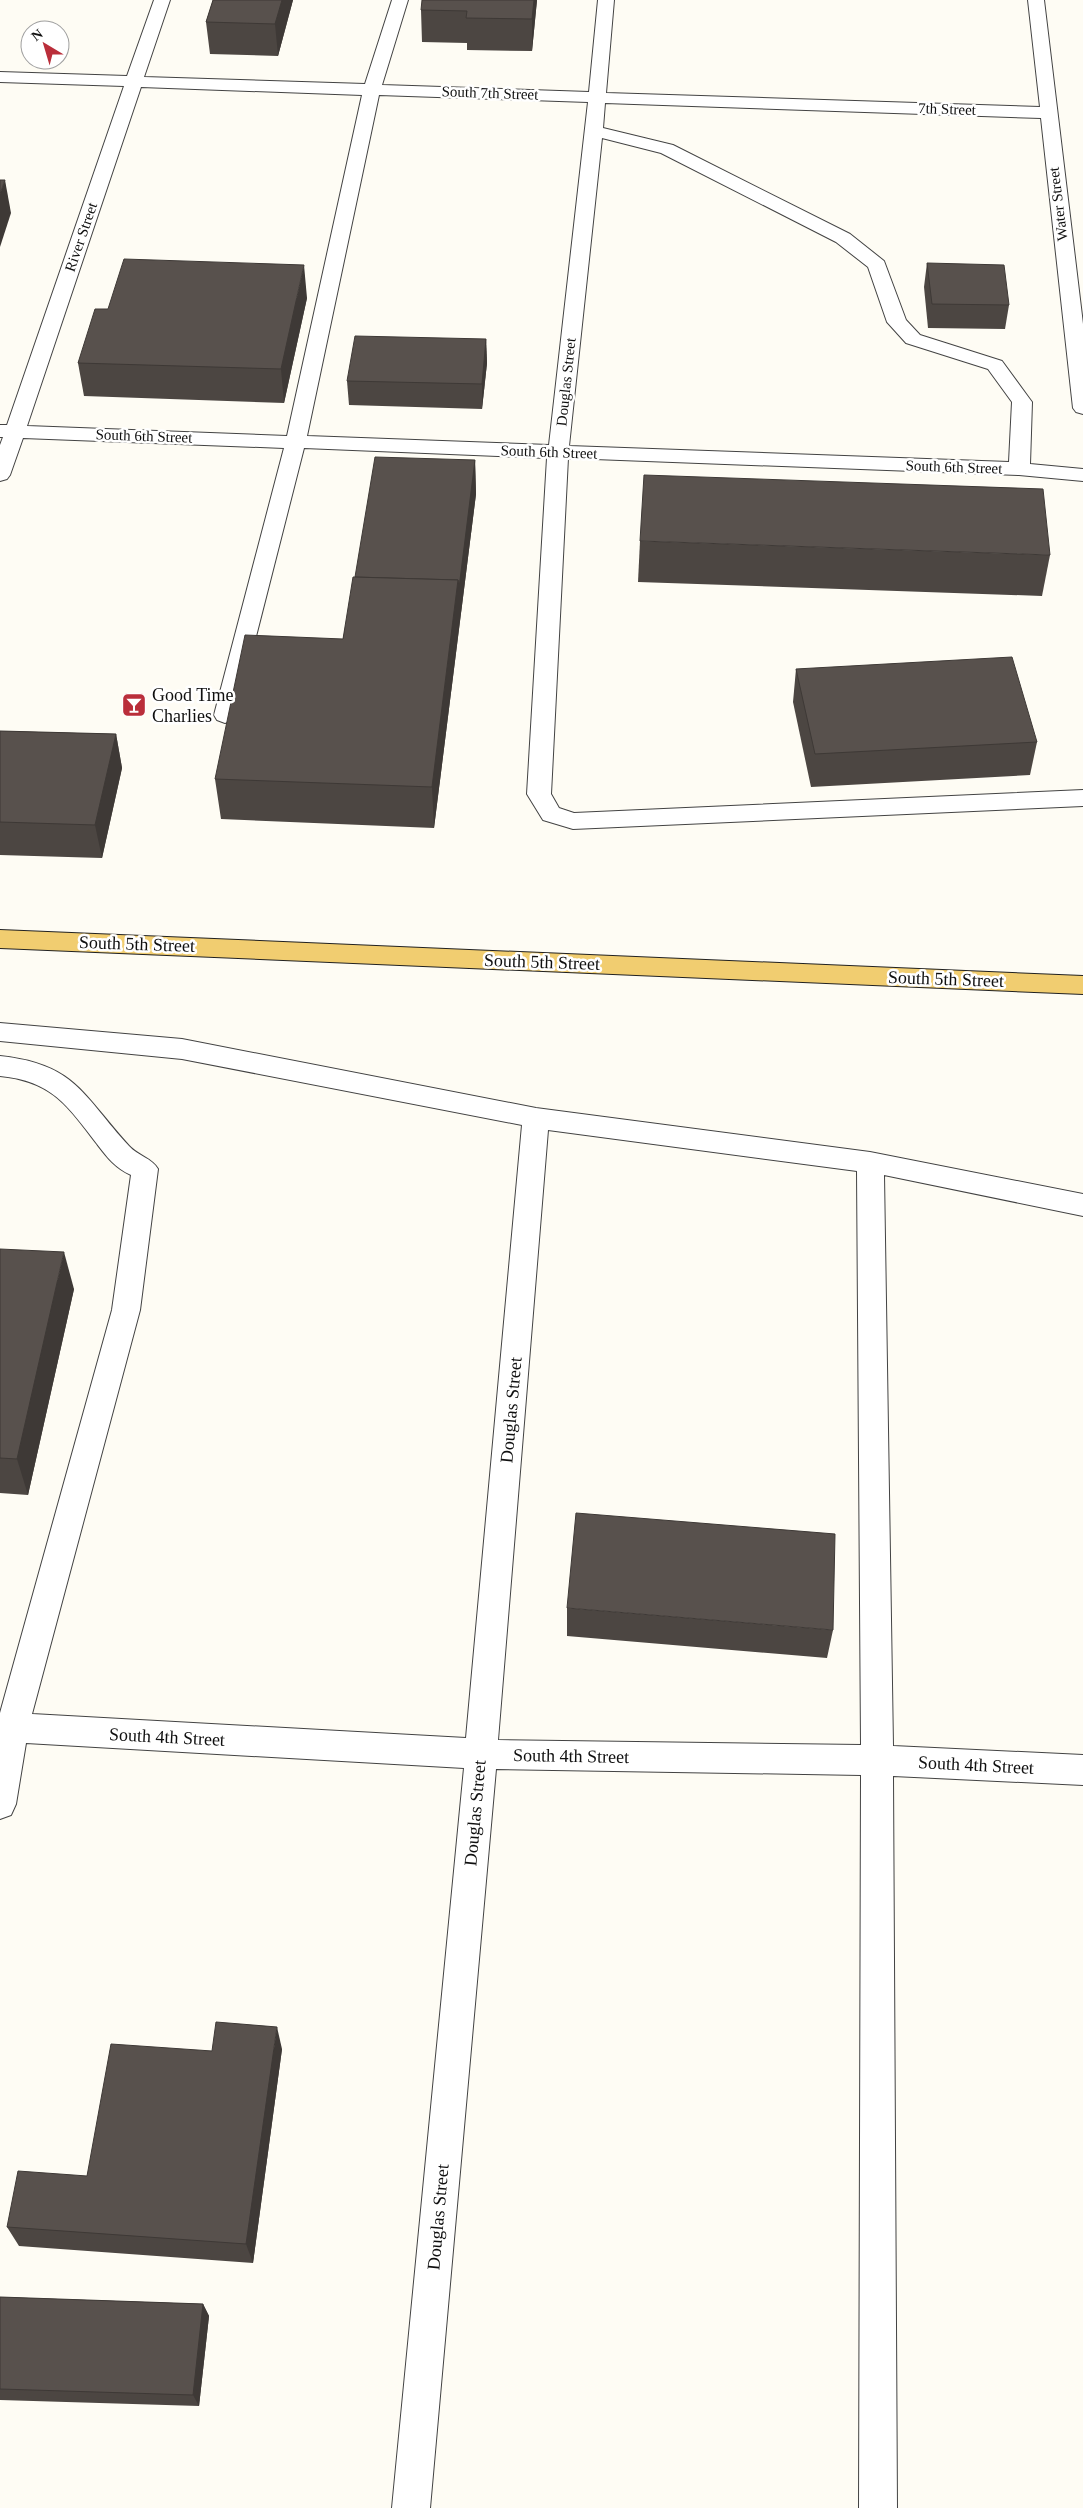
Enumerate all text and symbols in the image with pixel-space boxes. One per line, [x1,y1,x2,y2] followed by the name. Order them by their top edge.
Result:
[20,20,70,70] north arrow
[29,26,46,44] text: N
[441,83,539,103] street label: South 7th Street
[918,100,977,118] street label: 7th Street
[1045,165,1070,242] street label: Water Street
[62,200,101,274] street label: River Street
[553,336,579,427] street label: Douglas Street
[95,426,193,446] street label: South 6th Street
[500,442,598,462] street label: South 6th Street
[905,457,1003,477] street label: South 6th Street
[152,685,234,726] place label: Good Time Charlies
[121,692,147,718] bar icon: Good Time Charlies
[79,932,195,956] street label: South 5th Street
[484,950,600,974] street label: South 5th Street
[888,967,1004,991] street label: South 5th Street
[496,1356,526,1464] street label: Douglas Street
[109,1724,225,1750] street label: South 4th Street
[513,1745,629,1767] street label: South 4th Street
[918,1752,1034,1778] street label: South 4th Street
[460,1759,490,1867] street label: Douglas Street
[423,2163,453,2271] street label: Douglas Street

